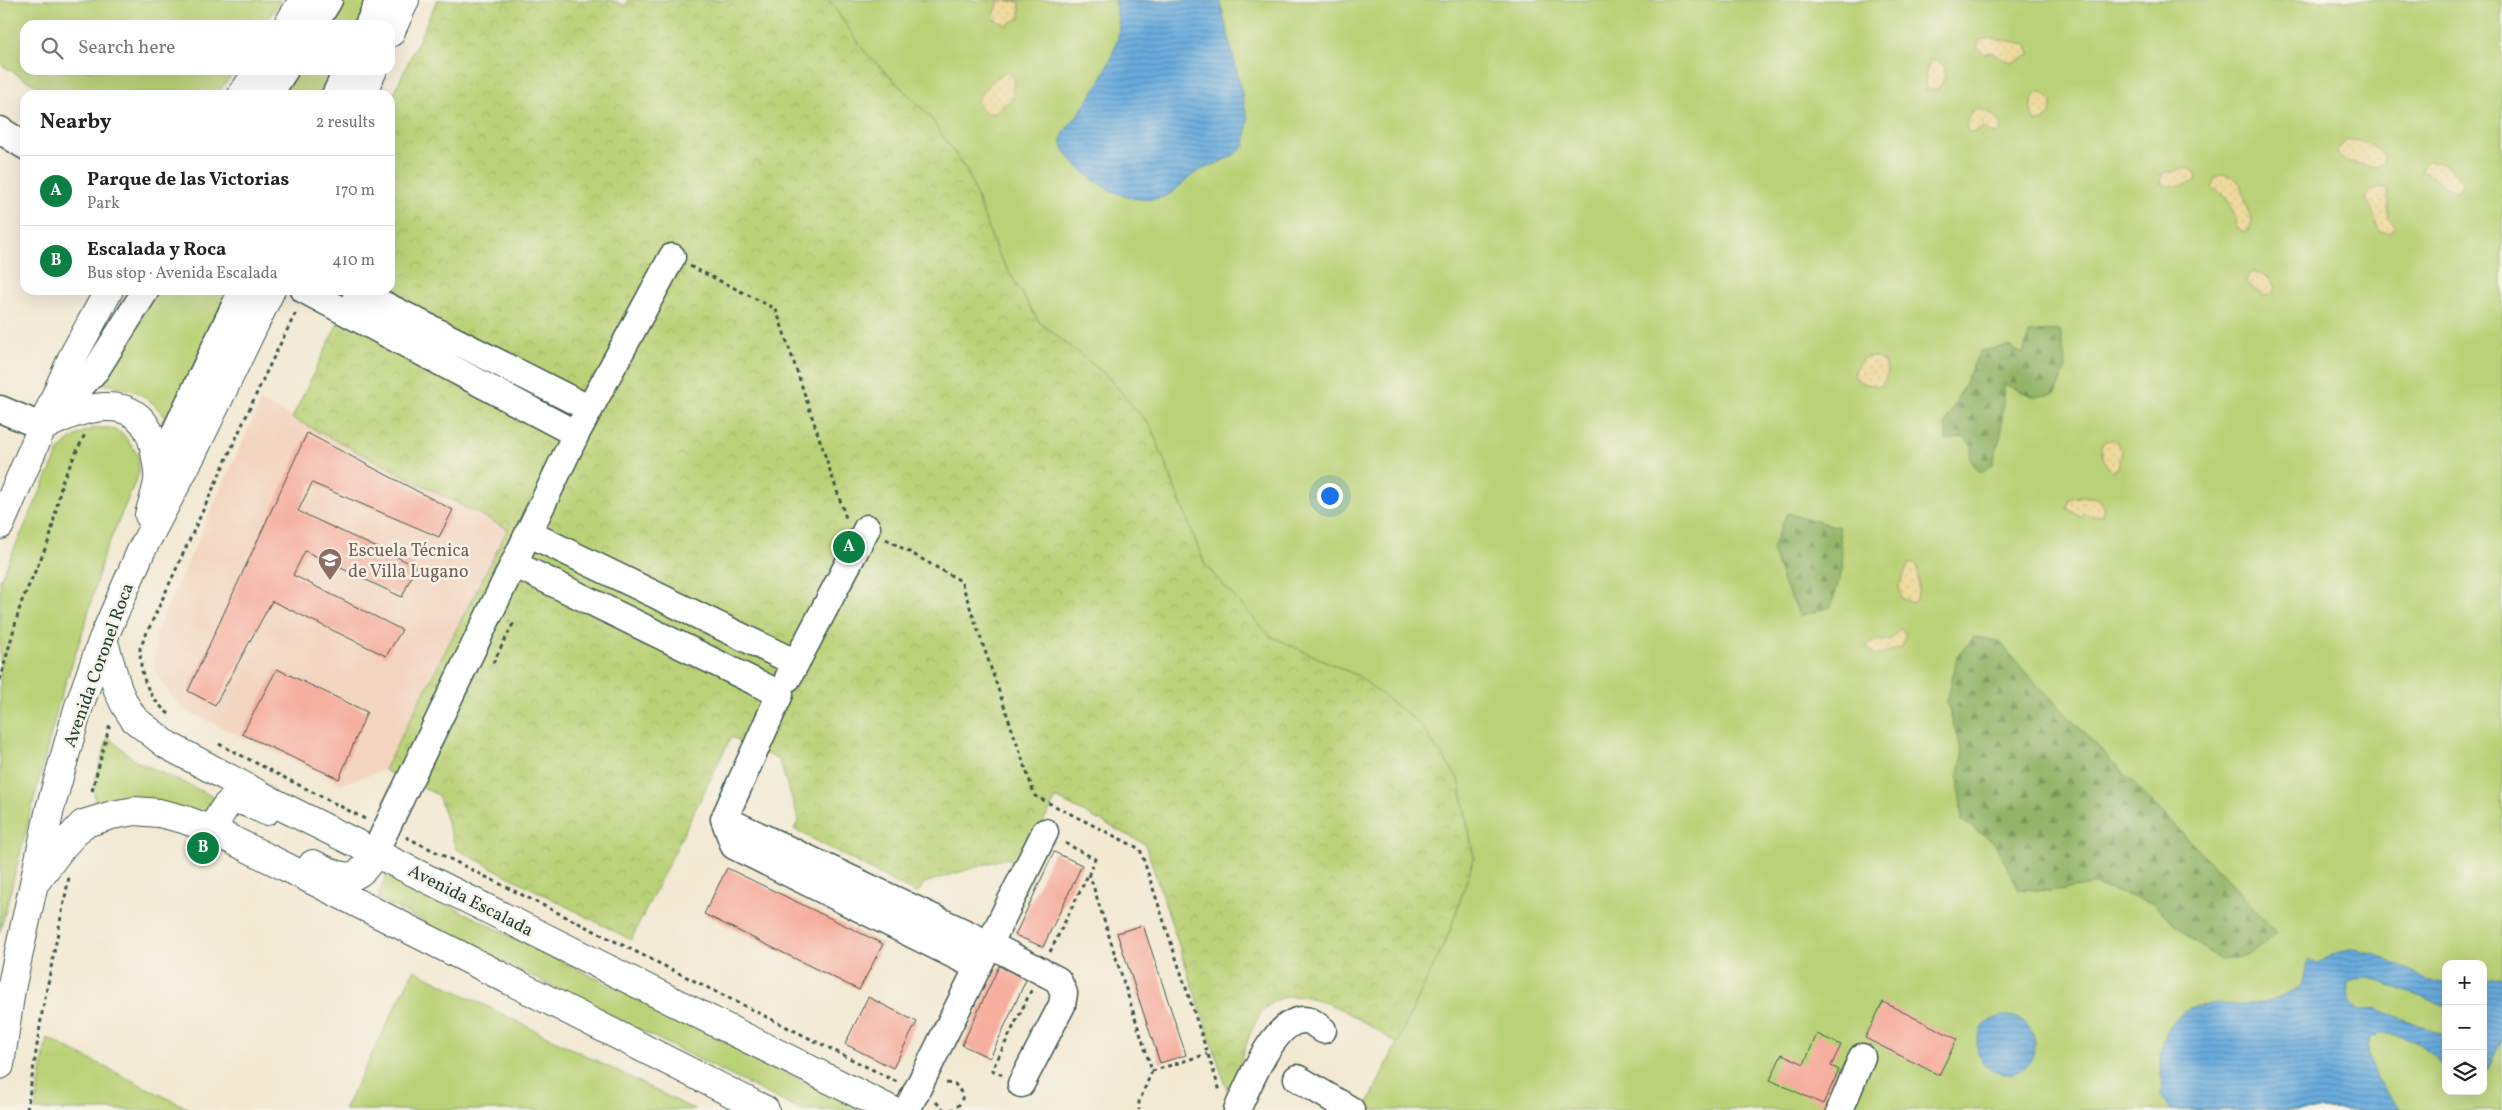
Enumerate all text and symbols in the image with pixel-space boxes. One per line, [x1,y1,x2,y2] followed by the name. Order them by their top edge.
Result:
[20,20,395,75] search box
[38,34,66,62] icon: search
[78,35,175,61] text: Search here
[40,108,111,137] text: Nearby
[316,112,375,134] text: 2 results
[87,167,289,193] text: Parque de las Victorias
[50,180,62,202] text: A
[335,180,375,202] text: 170 m
[87,193,120,215] text: Park
[87,237,226,263] text: Escalada y Roca
[51,250,61,272] text: B
[332,250,375,272] text: 410 m
[87,263,278,285] text: Bus stop · Avenida Escalada
[1317,483,1343,509] your location
[833,528,865,566] pin: A
[348,539,470,585] place label: Escuela Técnica de Villa Lugano
[317,547,343,581] school or university icon: Escuela Técnica de Villa Lugano
[58,580,141,751] street label: Avenida Coronel Roca
[187,829,219,867] pin: B
[403,859,537,944] street label: Avenida Escalada
[2442,960,2487,1095] map controls
[2442,960,2487,1005] button: +
[2442,1005,2487,1050] button: −
[2442,1050,2487,1095] button: layers

